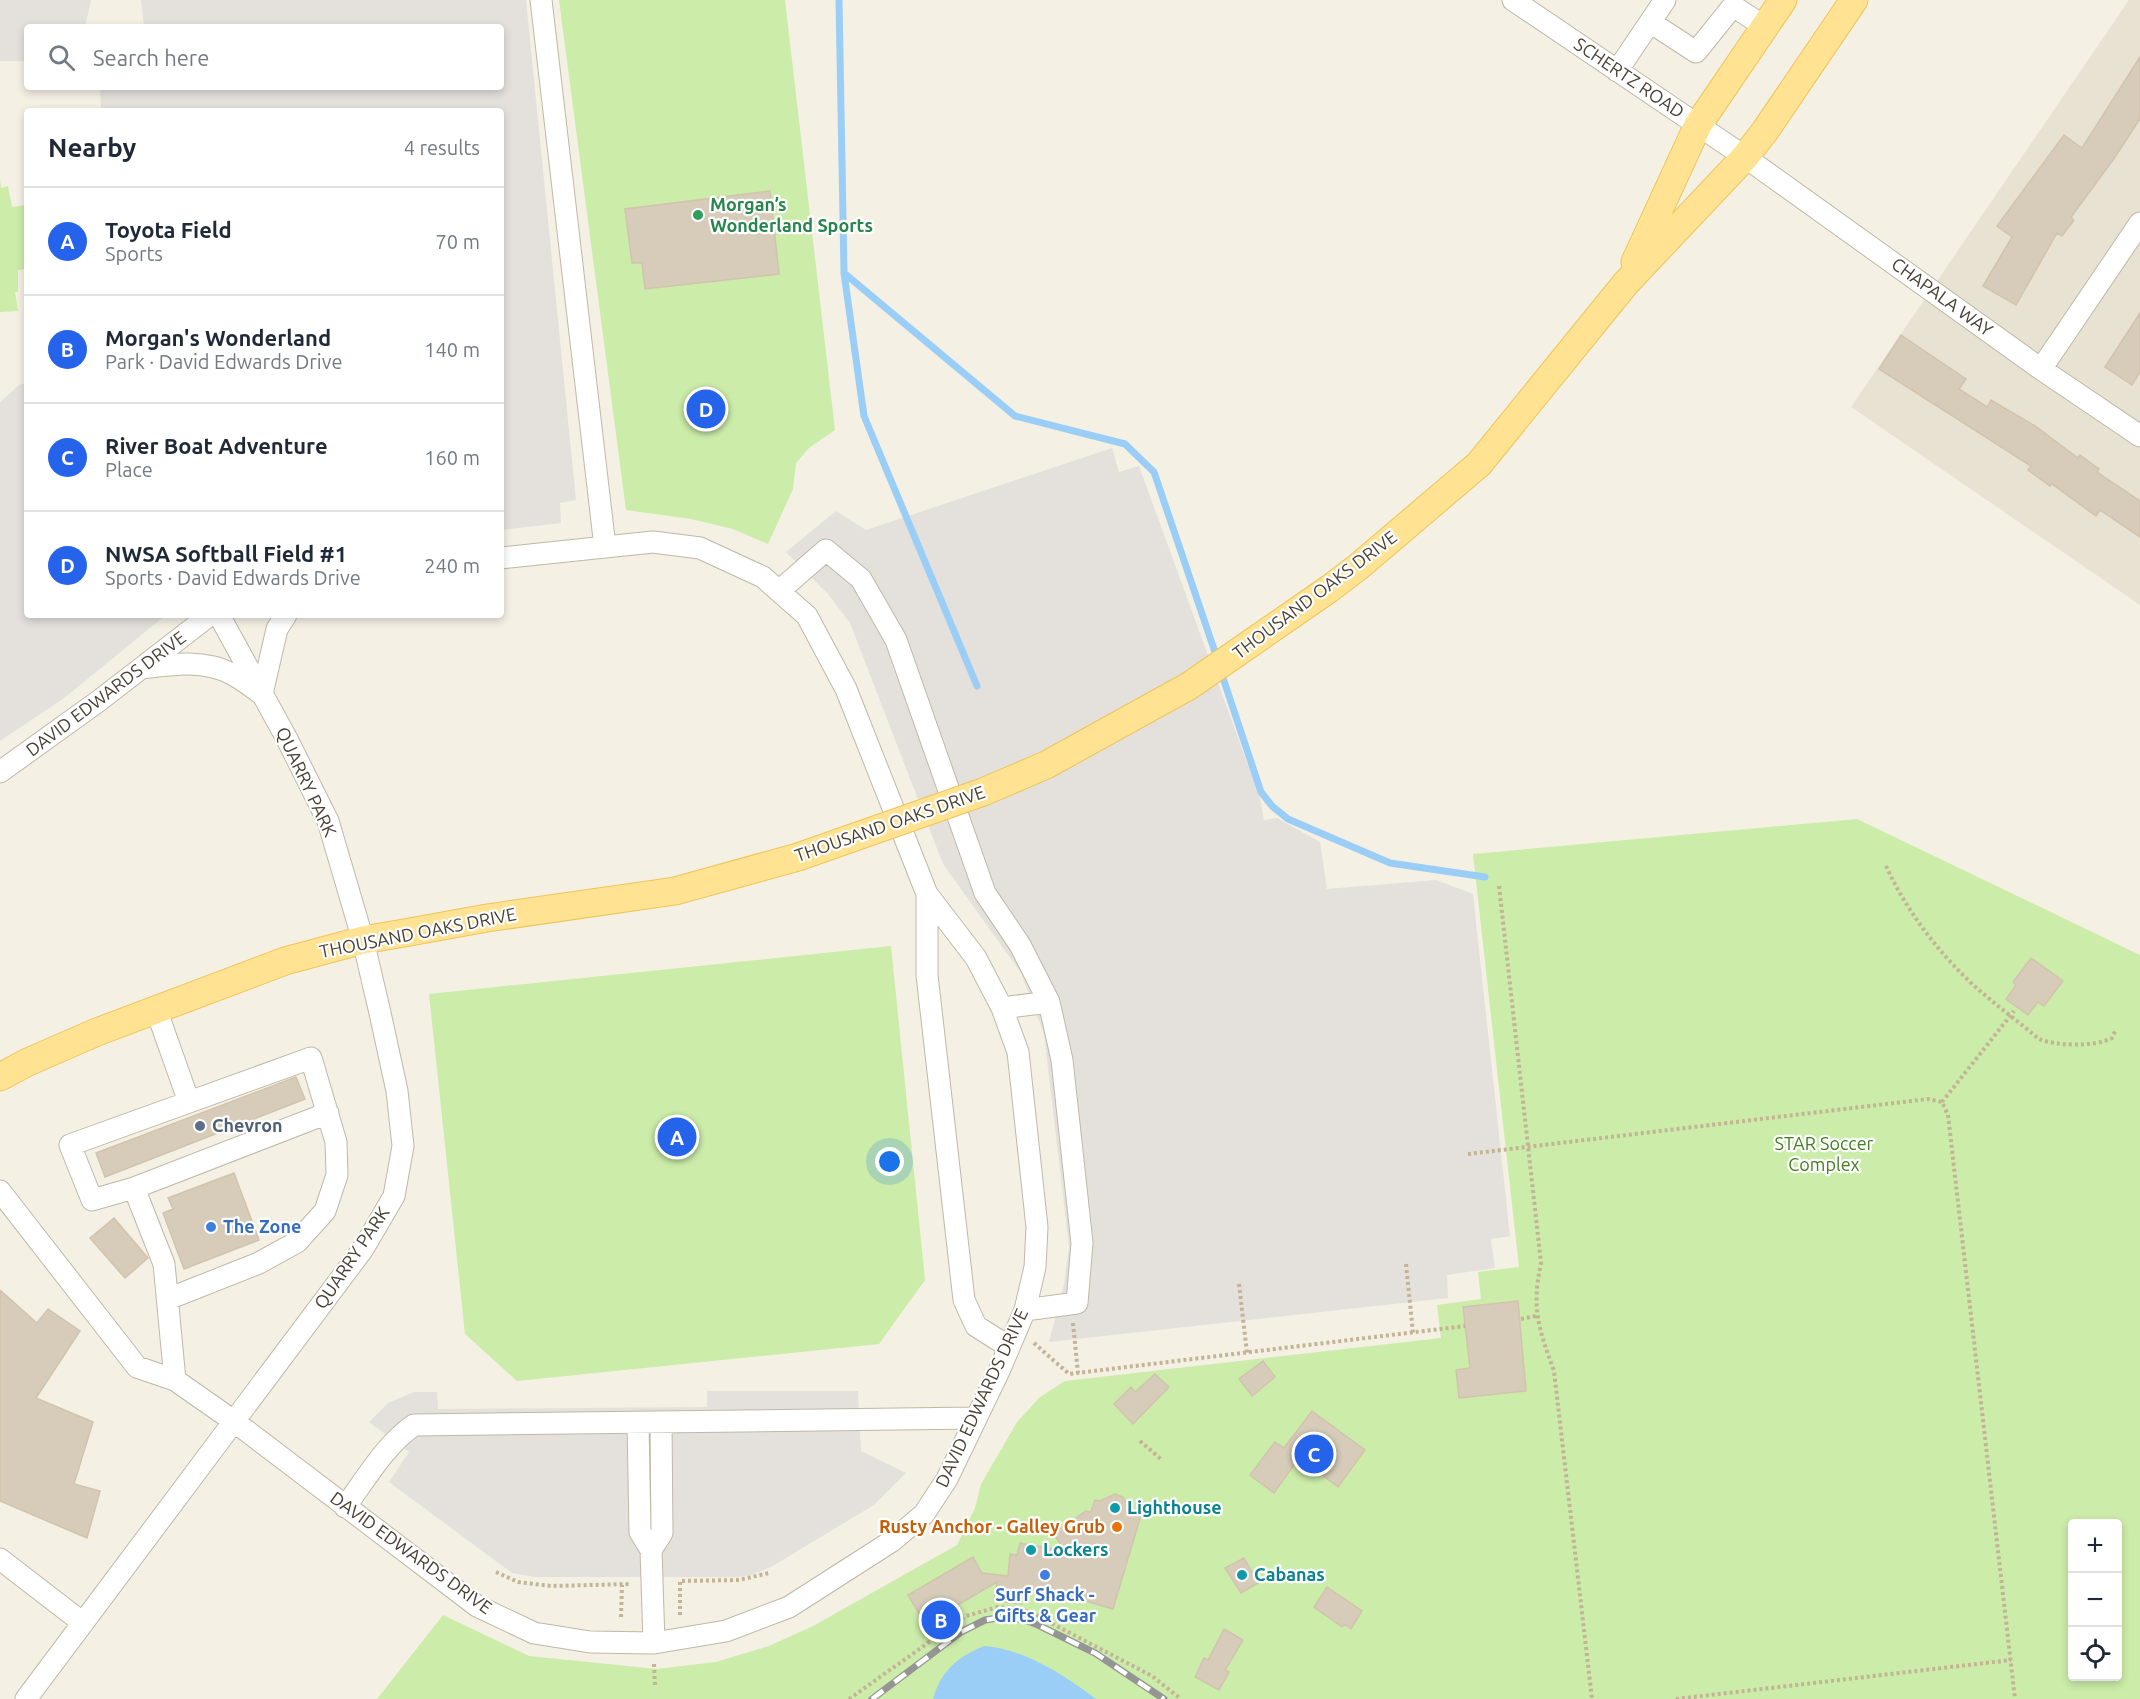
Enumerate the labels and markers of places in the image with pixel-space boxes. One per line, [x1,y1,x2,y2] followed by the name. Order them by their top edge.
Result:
[710,194,873,235] place label: Morgan’s Wonderland Sports
[691,208,705,222] marker: Morgan’s Wonderland Sports
[686,386,726,432] pin: D
[658,1114,696,1160] pin: A
[212,1115,283,1135] place label: Chevron
[193,1119,207,1133] marker: Chevron
[223,1216,301,1236] place label: The Zone
[204,1220,218,1234] marker: The Zone
[1294,1432,1334,1476] pin: C
[1127,1497,1222,1517] place label: Lighthouse
[1108,1501,1122,1515] marker: Lighthouse
[879,1516,1105,1536] place label: Rusty Anchor - Galley Grub
[1110,1520,1124,1534] marker: Rusty Anchor - Galley Grub
[1043,1539,1108,1559] place label: Lockers
[1024,1543,1038,1557] marker: Lockers
[1254,1564,1325,1584] place label: Cabanas
[1038,1568,1052,1582] marker: Surf Shack - Gifts & Gear
[1235,1568,1249,1582] marker: Cabanas
[994,1584,1097,1625] place label: Surf Shack - Gifts & Gear
[922,1598,960,1642] pin: B

